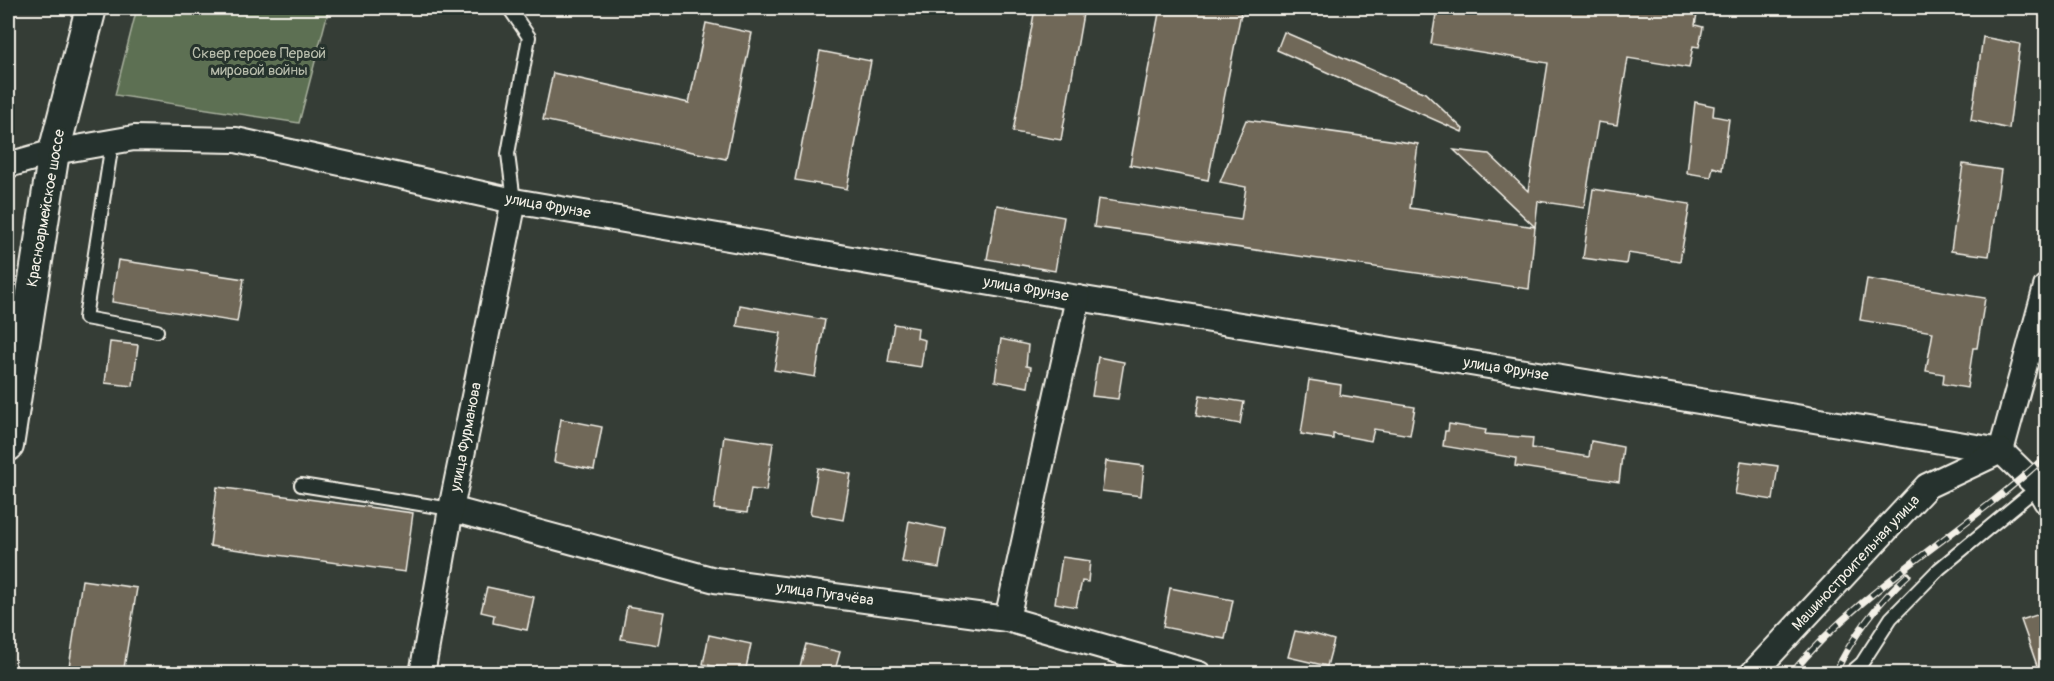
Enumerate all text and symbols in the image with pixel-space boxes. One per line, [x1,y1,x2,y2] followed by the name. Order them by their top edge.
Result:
[192,44,326,80] park label: Сквер героев Первой мировой войны
[23,127,69,288] street label: Красноармейское шоссе
[503,189,593,223] street label: улица Фрунзе
[981,272,1071,306] street label: улица Фрунзе
[1461,353,1551,385] street label: улица Фрунзе
[446,381,486,494] street label: улица Фурманова
[1788,491,1924,635] street label: Машиностроительная улица
[774,578,875,610] street label: улица Пугачёва

